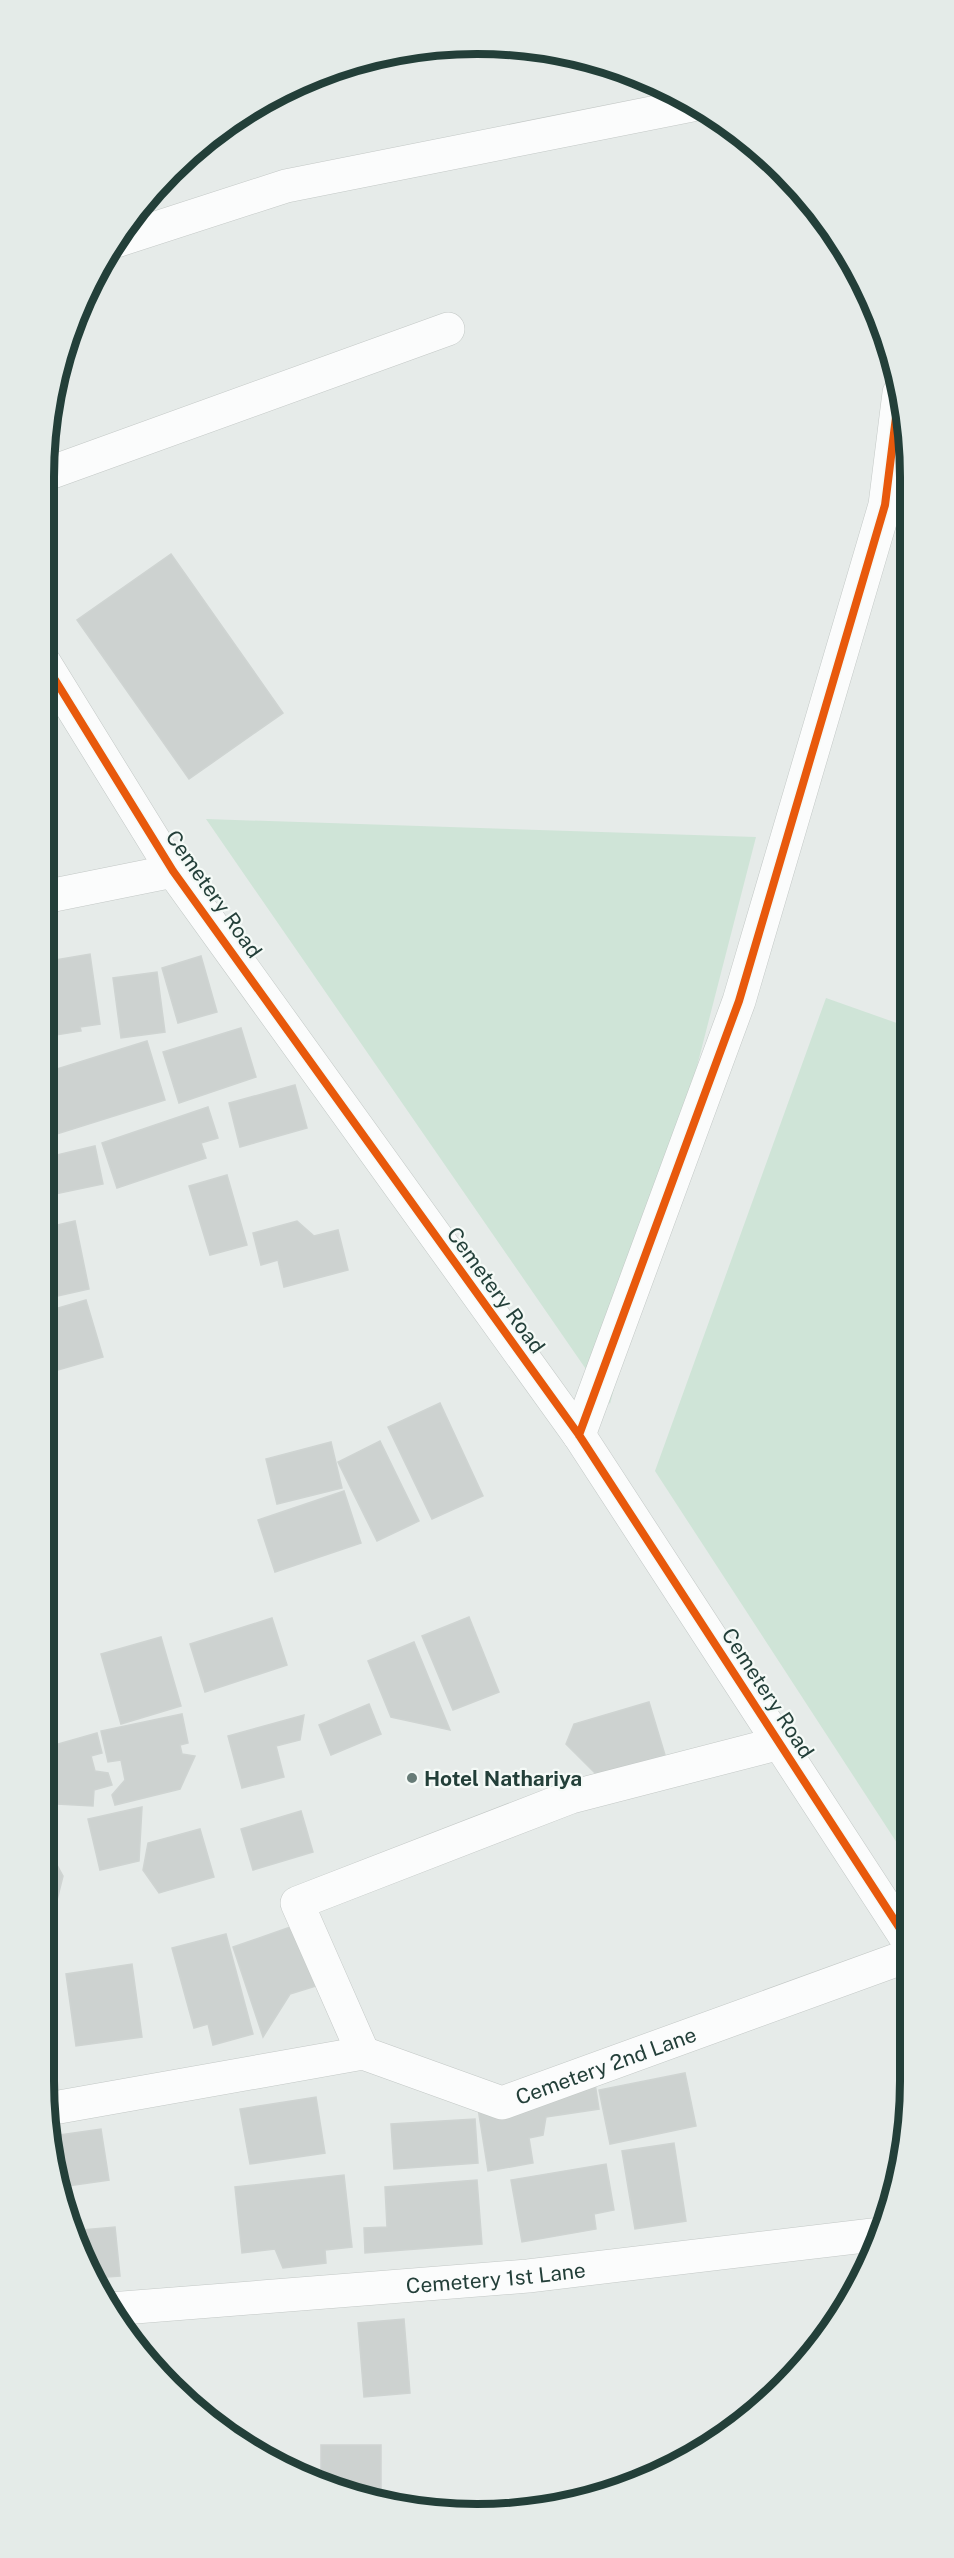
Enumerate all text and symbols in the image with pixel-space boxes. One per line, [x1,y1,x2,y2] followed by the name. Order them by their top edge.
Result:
[161,825,267,963] street label: Cemetery Road
[442,1222,550,1358] street label: Cemetery Road
[717,1623,819,1763] street label: Cemetery Road
[424,1766,582,1791] place label: Hotel Nathariya
[405,1771,419,1785] marker: Hotel Nathariya
[512,2021,699,2110] street label: Cemetery 2nd Lane
[405,2257,587,2298] street label: Cemetery 1st Lane

